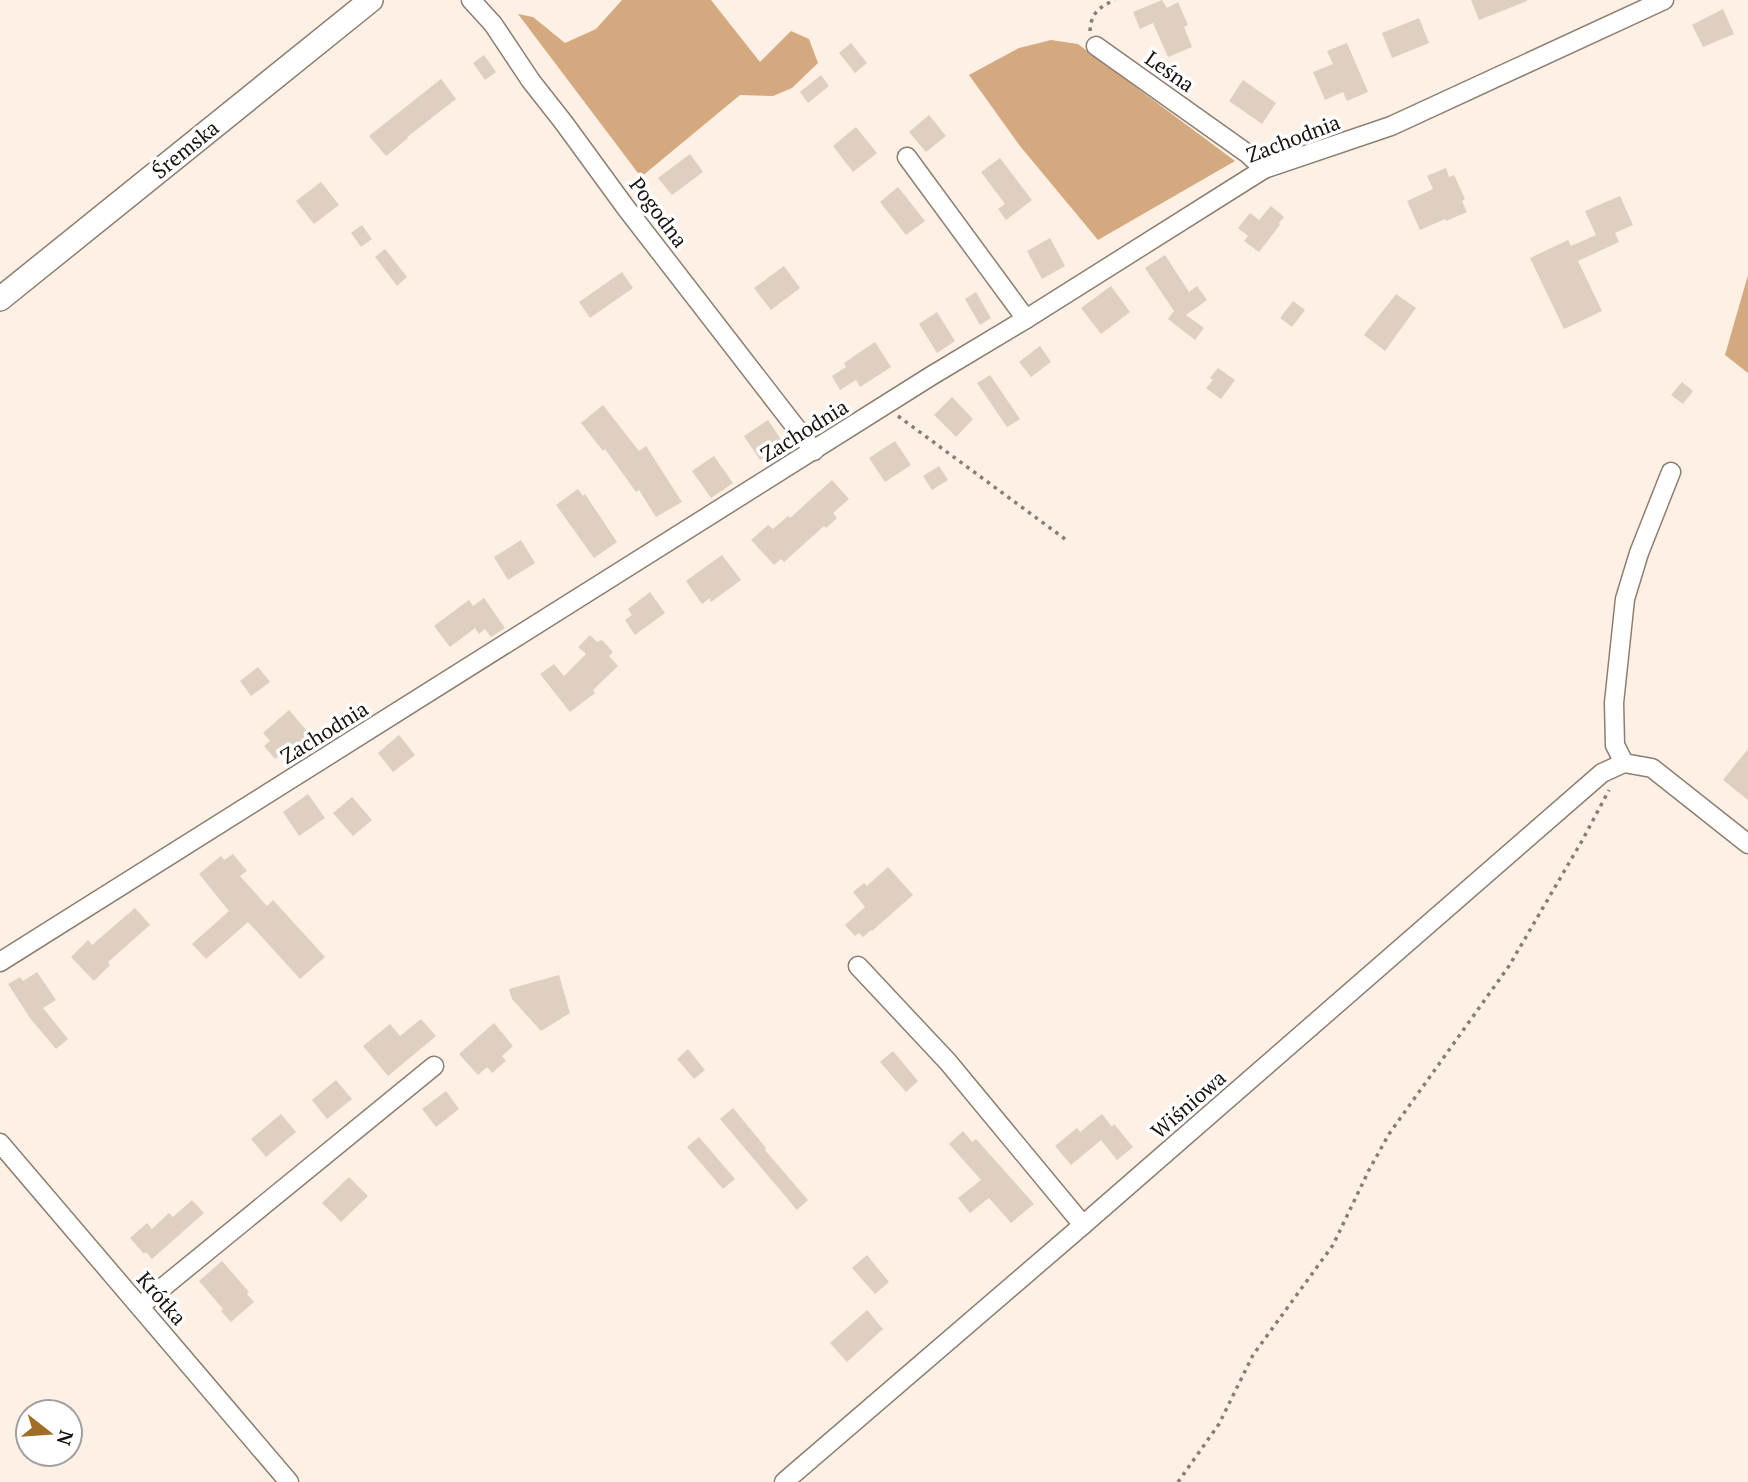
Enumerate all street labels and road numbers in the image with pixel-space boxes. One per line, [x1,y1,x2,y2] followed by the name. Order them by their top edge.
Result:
[1140,44,1201,98] street label: Leśna
[1242,107,1344,169] street label: Zachodnia
[146,113,225,185] street label: Śremska
[623,171,695,253] street label: Pogodna
[755,392,853,468] street label: Zachodnia
[275,694,373,770] street label: Zachodnia
[1144,1063,1232,1144] street label: Wiśniowa
[131,1265,193,1331] street label: Krótka

